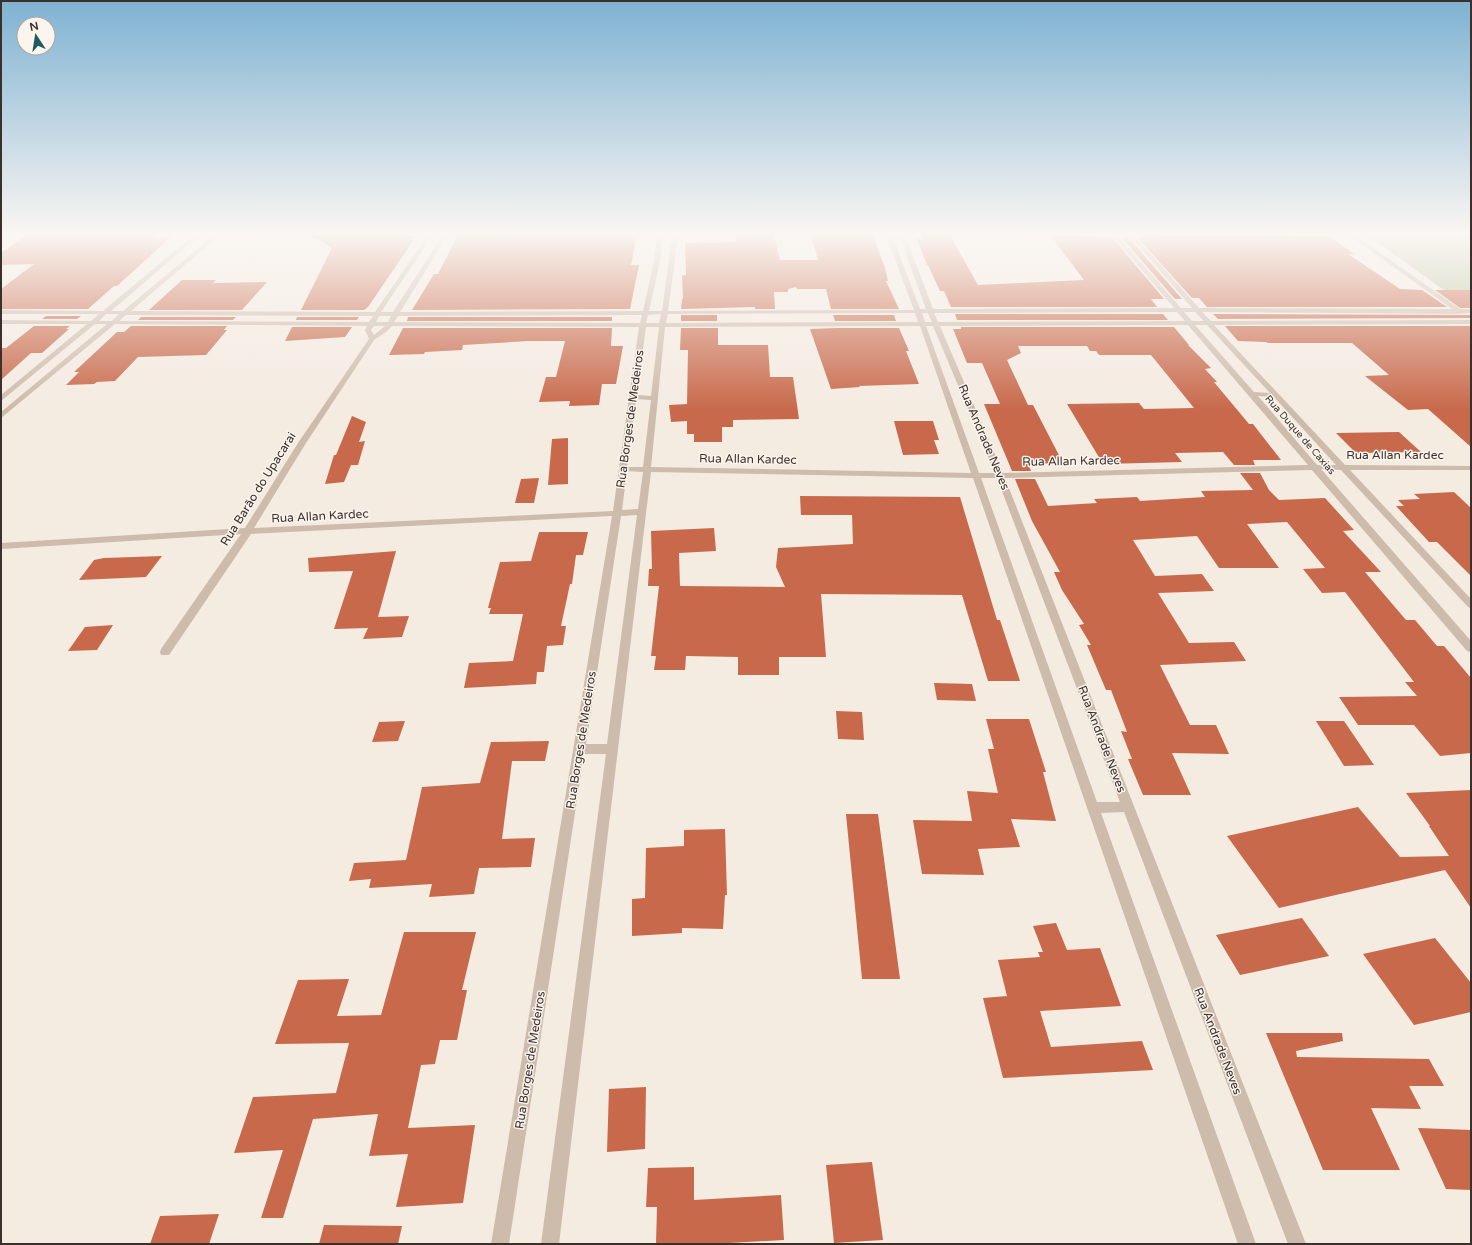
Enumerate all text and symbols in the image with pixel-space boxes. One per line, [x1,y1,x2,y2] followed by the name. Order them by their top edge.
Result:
[16,16,56,56] north arrow
[28,19,40,34] text: N
[613,349,647,489] street label: Rua Borges de Medeiros
[955,382,1013,492] street label: Rua Andrade Neves
[1262,393,1338,477] street label: Rua Duque de Caxias
[217,430,299,548] street label: Rua Barão do Upacarai
[1346,448,1444,462] street label: Rua Allan Kardec
[699,451,797,467] street label: Rua Allan Kardec
[1022,453,1120,469] street label: Rua Allan Kardec
[271,506,369,526] street label: Rua Allan Kardec
[563,670,599,810] street label: Rua Borges de Medeiros
[1075,684,1129,795] street label: Rua Andrade Neves
[1191,986,1245,1097] street label: Rua Andrade Neves
[512,990,548,1130] street label: Rua Borges de Medeiros

